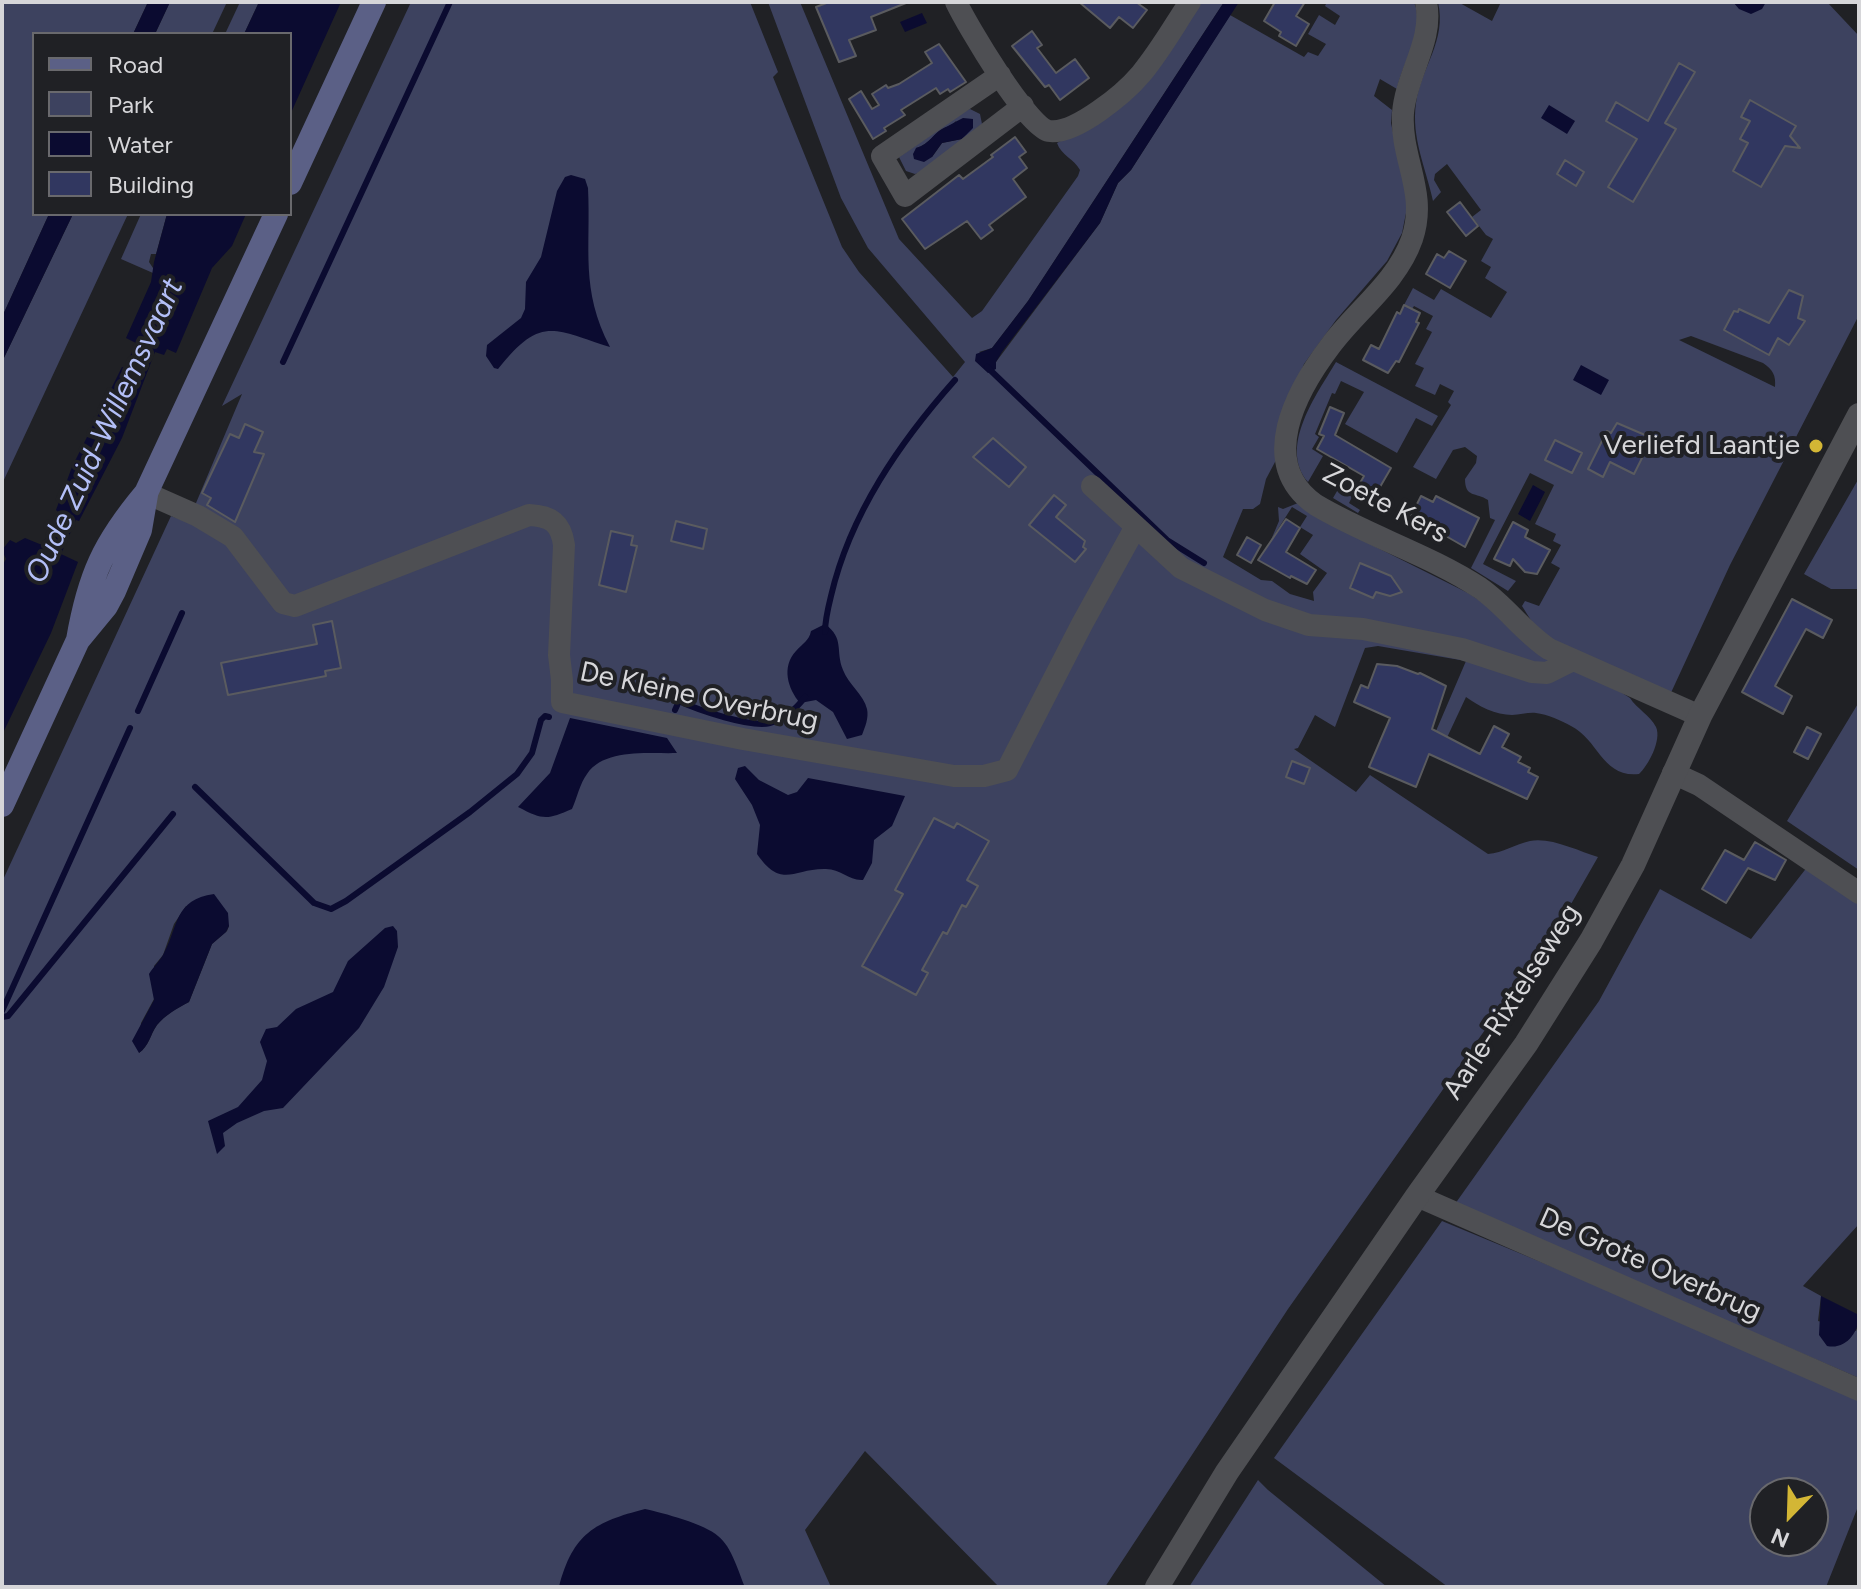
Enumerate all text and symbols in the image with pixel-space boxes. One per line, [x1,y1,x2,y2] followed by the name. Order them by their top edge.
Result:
[32,32,292,216] legend
[108,50,163,79] text: Road
[108,90,154,119] text: Park
[108,130,173,159] text: Water
[108,170,194,199] text: Building
[19,273,191,589] water label: Oude Zuid-Willemsvaart
[1603,429,1800,463] place label: Verliefd Laantje
[1807,437,1825,455] marker: Verliefd Laantje
[1317,457,1453,551] street label: Zoete Kers
[577,655,821,739] street label: De Kleine Overbrug
[1436,898,1588,1106] street label: Aarle-Rixtelseweg
[1534,1201,1766,1329] street label: De Grote Overbrug
[1749,1477,1829,1557] north arrow
[1767,1522,1793,1553] text: N

